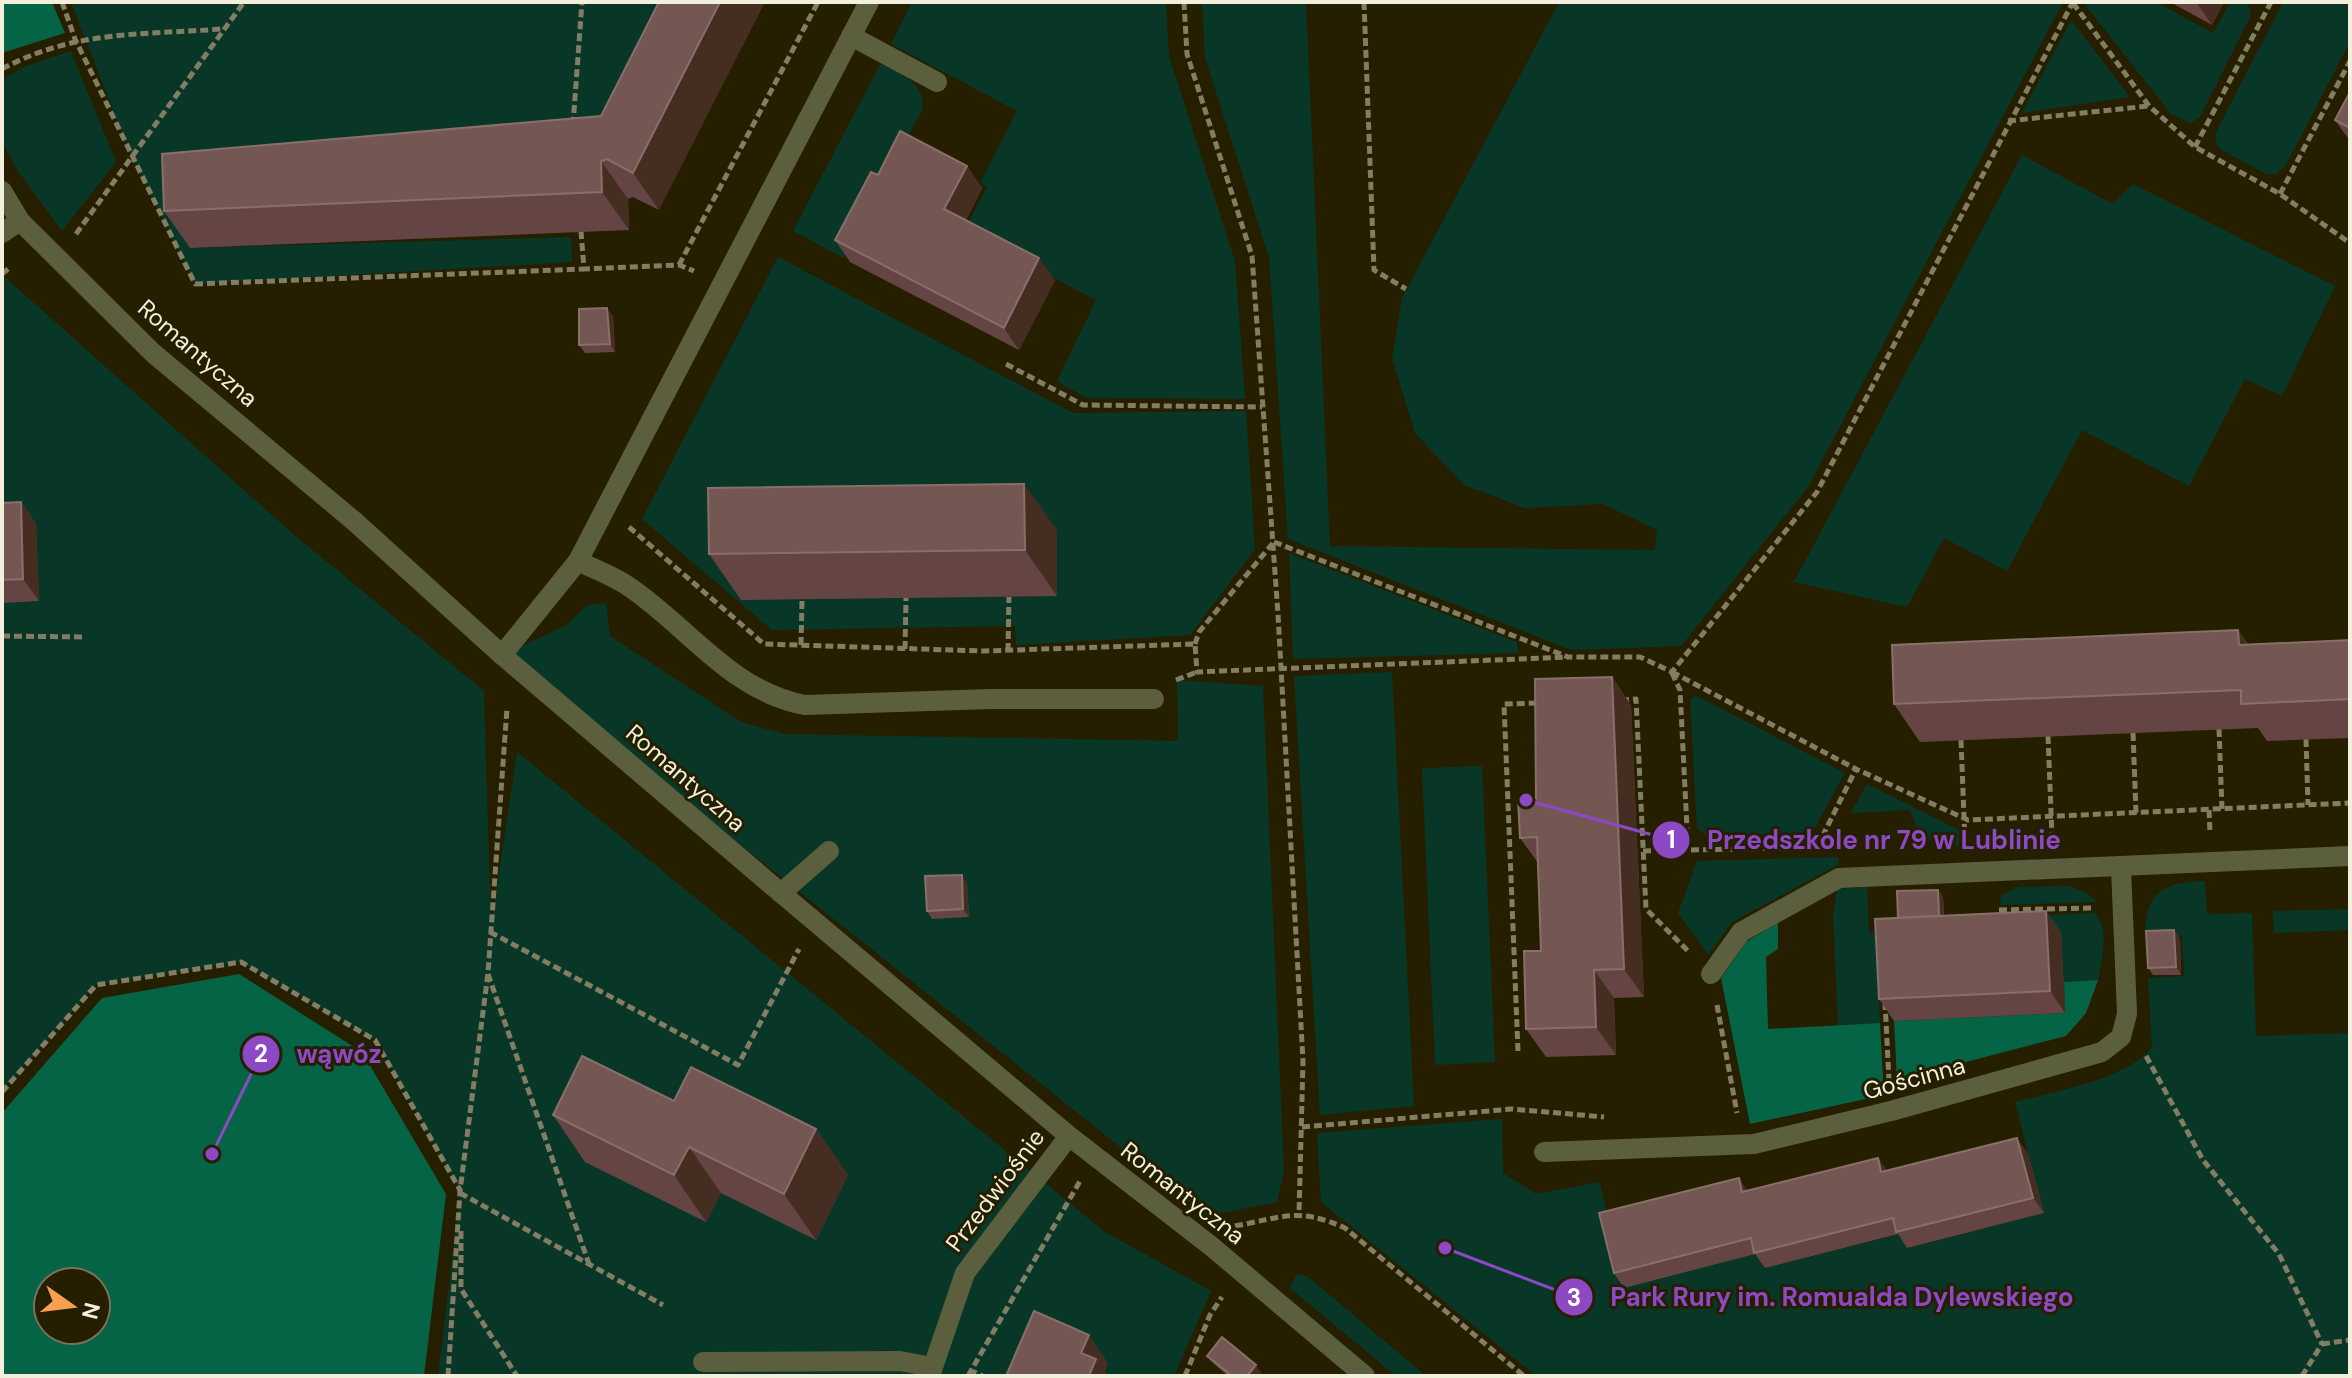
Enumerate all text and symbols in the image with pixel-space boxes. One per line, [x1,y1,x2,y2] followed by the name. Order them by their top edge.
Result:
[132,292,264,414] street label: Romantyczna
[620,717,752,839] street label: Romantyczna
[1651,815,2077,865] callout: Przedszkole nr 79 w Lublinie
[1707,823,2061,857] text: Przedszkole nr 79 w Lublinie
[1667,824,1675,855] text: 1
[241,1029,398,1079] callout: wąwóz
[296,1037,382,1071] text: wąwóz
[254,1038,268,1069] text: 2
[1859,1049,1969,1107] street label: Gościnna
[939,1122,1051,1258] street label: Przedwiośnie
[1115,1135,1251,1251] street label: Romantyczna
[32,1266,112,1346] north arrow
[1554,1272,2090,1322] callout: Park Rury im. Romualda Dylewskiego
[1610,1280,2074,1314] text: Park Rury im. Romualda Dylewskiego
[1567,1282,1581,1313] text: 3
[75,1299,107,1322] text: N

